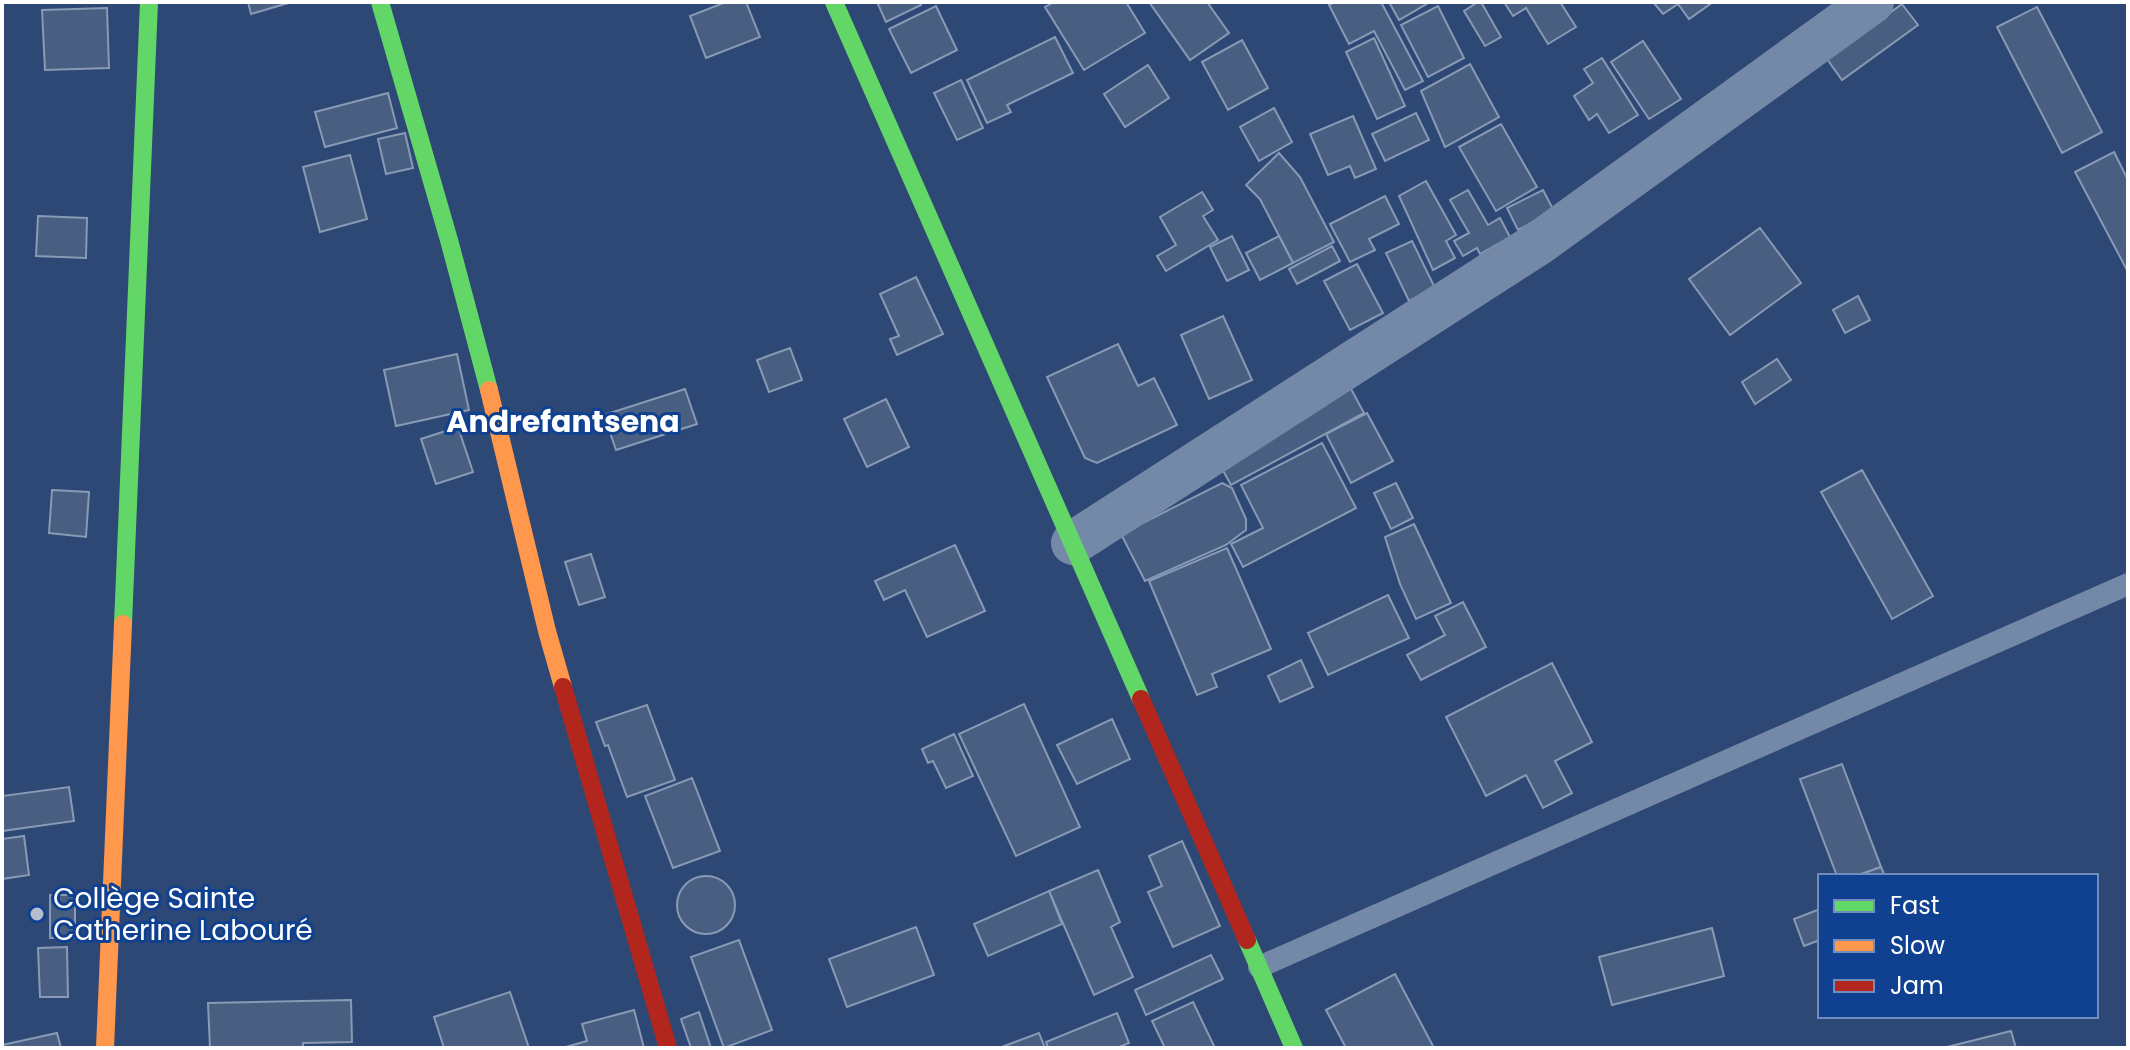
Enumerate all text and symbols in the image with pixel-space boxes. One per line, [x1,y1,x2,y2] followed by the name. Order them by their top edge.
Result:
[446,400,680,443] district label: Andrefantsena
[1818,874,2098,1018] legend
[53,879,313,950] place label: Collège Sainte Catherine Labouré
[1890,889,1940,922] text: Fast
[28,905,46,923] marker: Collège Sainte Catherine Labouré
[1890,929,1945,962] text: Slow
[1890,969,1944,1002] text: Jam

